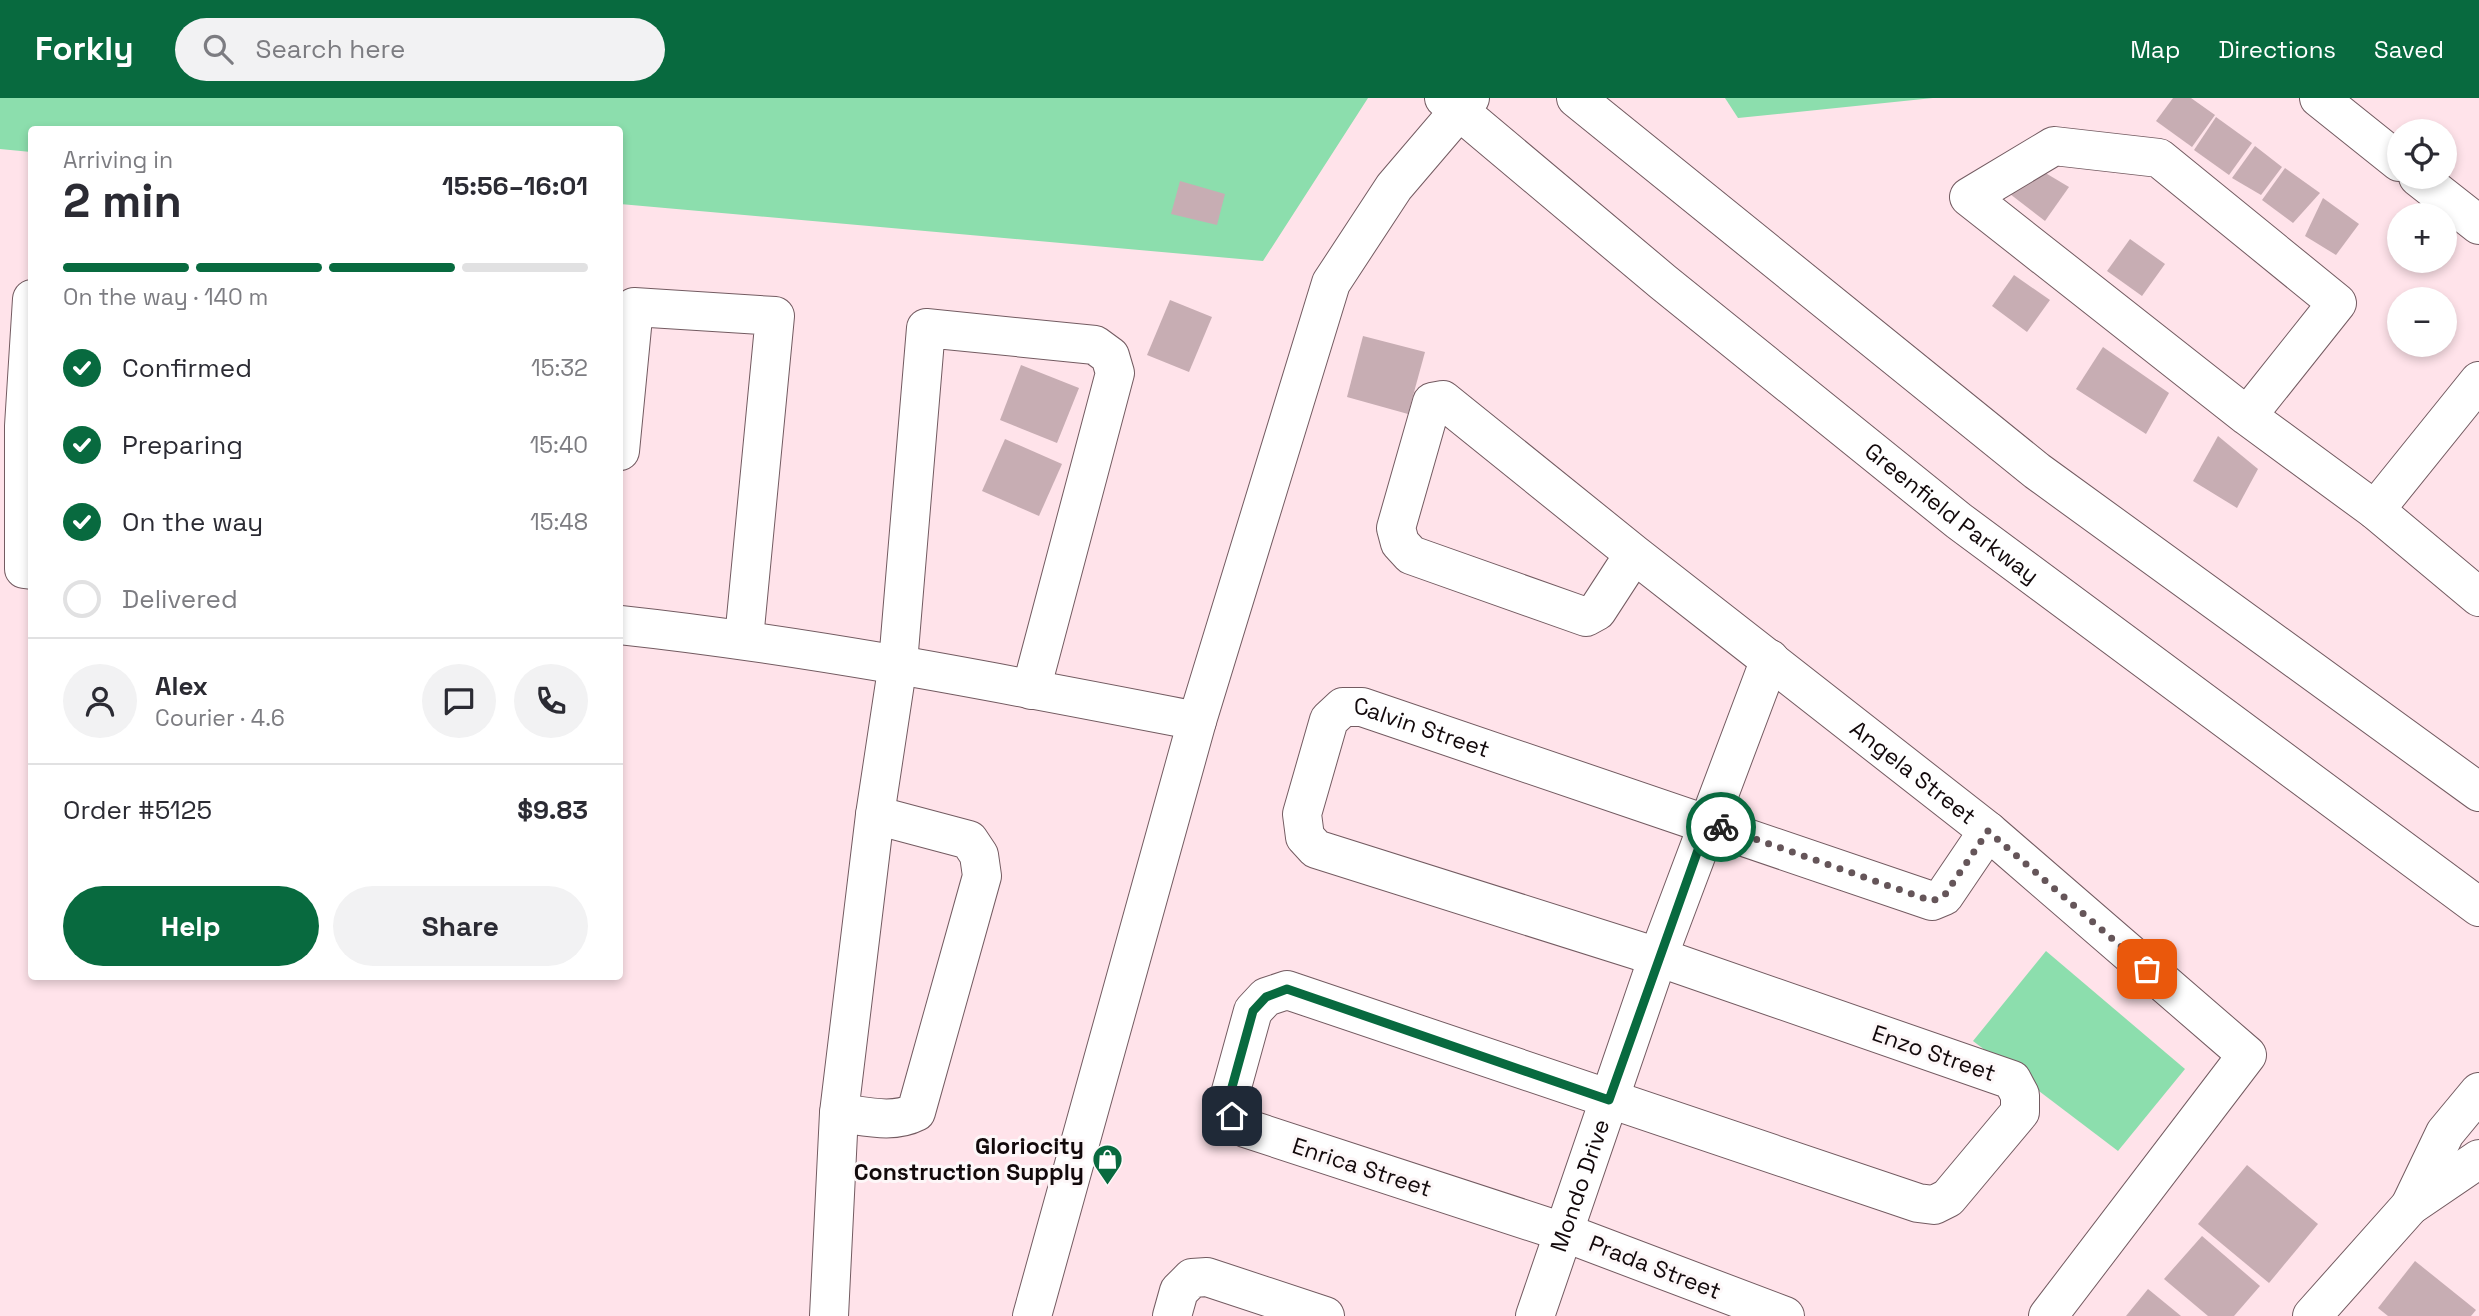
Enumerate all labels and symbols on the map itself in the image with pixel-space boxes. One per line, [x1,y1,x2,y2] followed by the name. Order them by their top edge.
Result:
[1859,436,2045,590] street label: Greenfield Parkway
[1354,692,1494,764] street label: Calvin Street
[1844,714,1982,831] street label: Angela Street
[1686,792,1756,862] courier
[2117,939,2177,999] pin
[1868,1018,2000,1088] street label: Enzo Street
[1202,1086,1262,1146] pin
[1543,1115,1616,1256] street label: Mondo Drive
[1289,1130,1435,1204] street label: Enrica Street
[854,1131,1084,1187] place label: Gloriocity Construction Supply
[1090,1142,1124,1186] shop icon: Gloriocity Construction Supply
[1585,1228,1725,1306] street label: Prada Street

